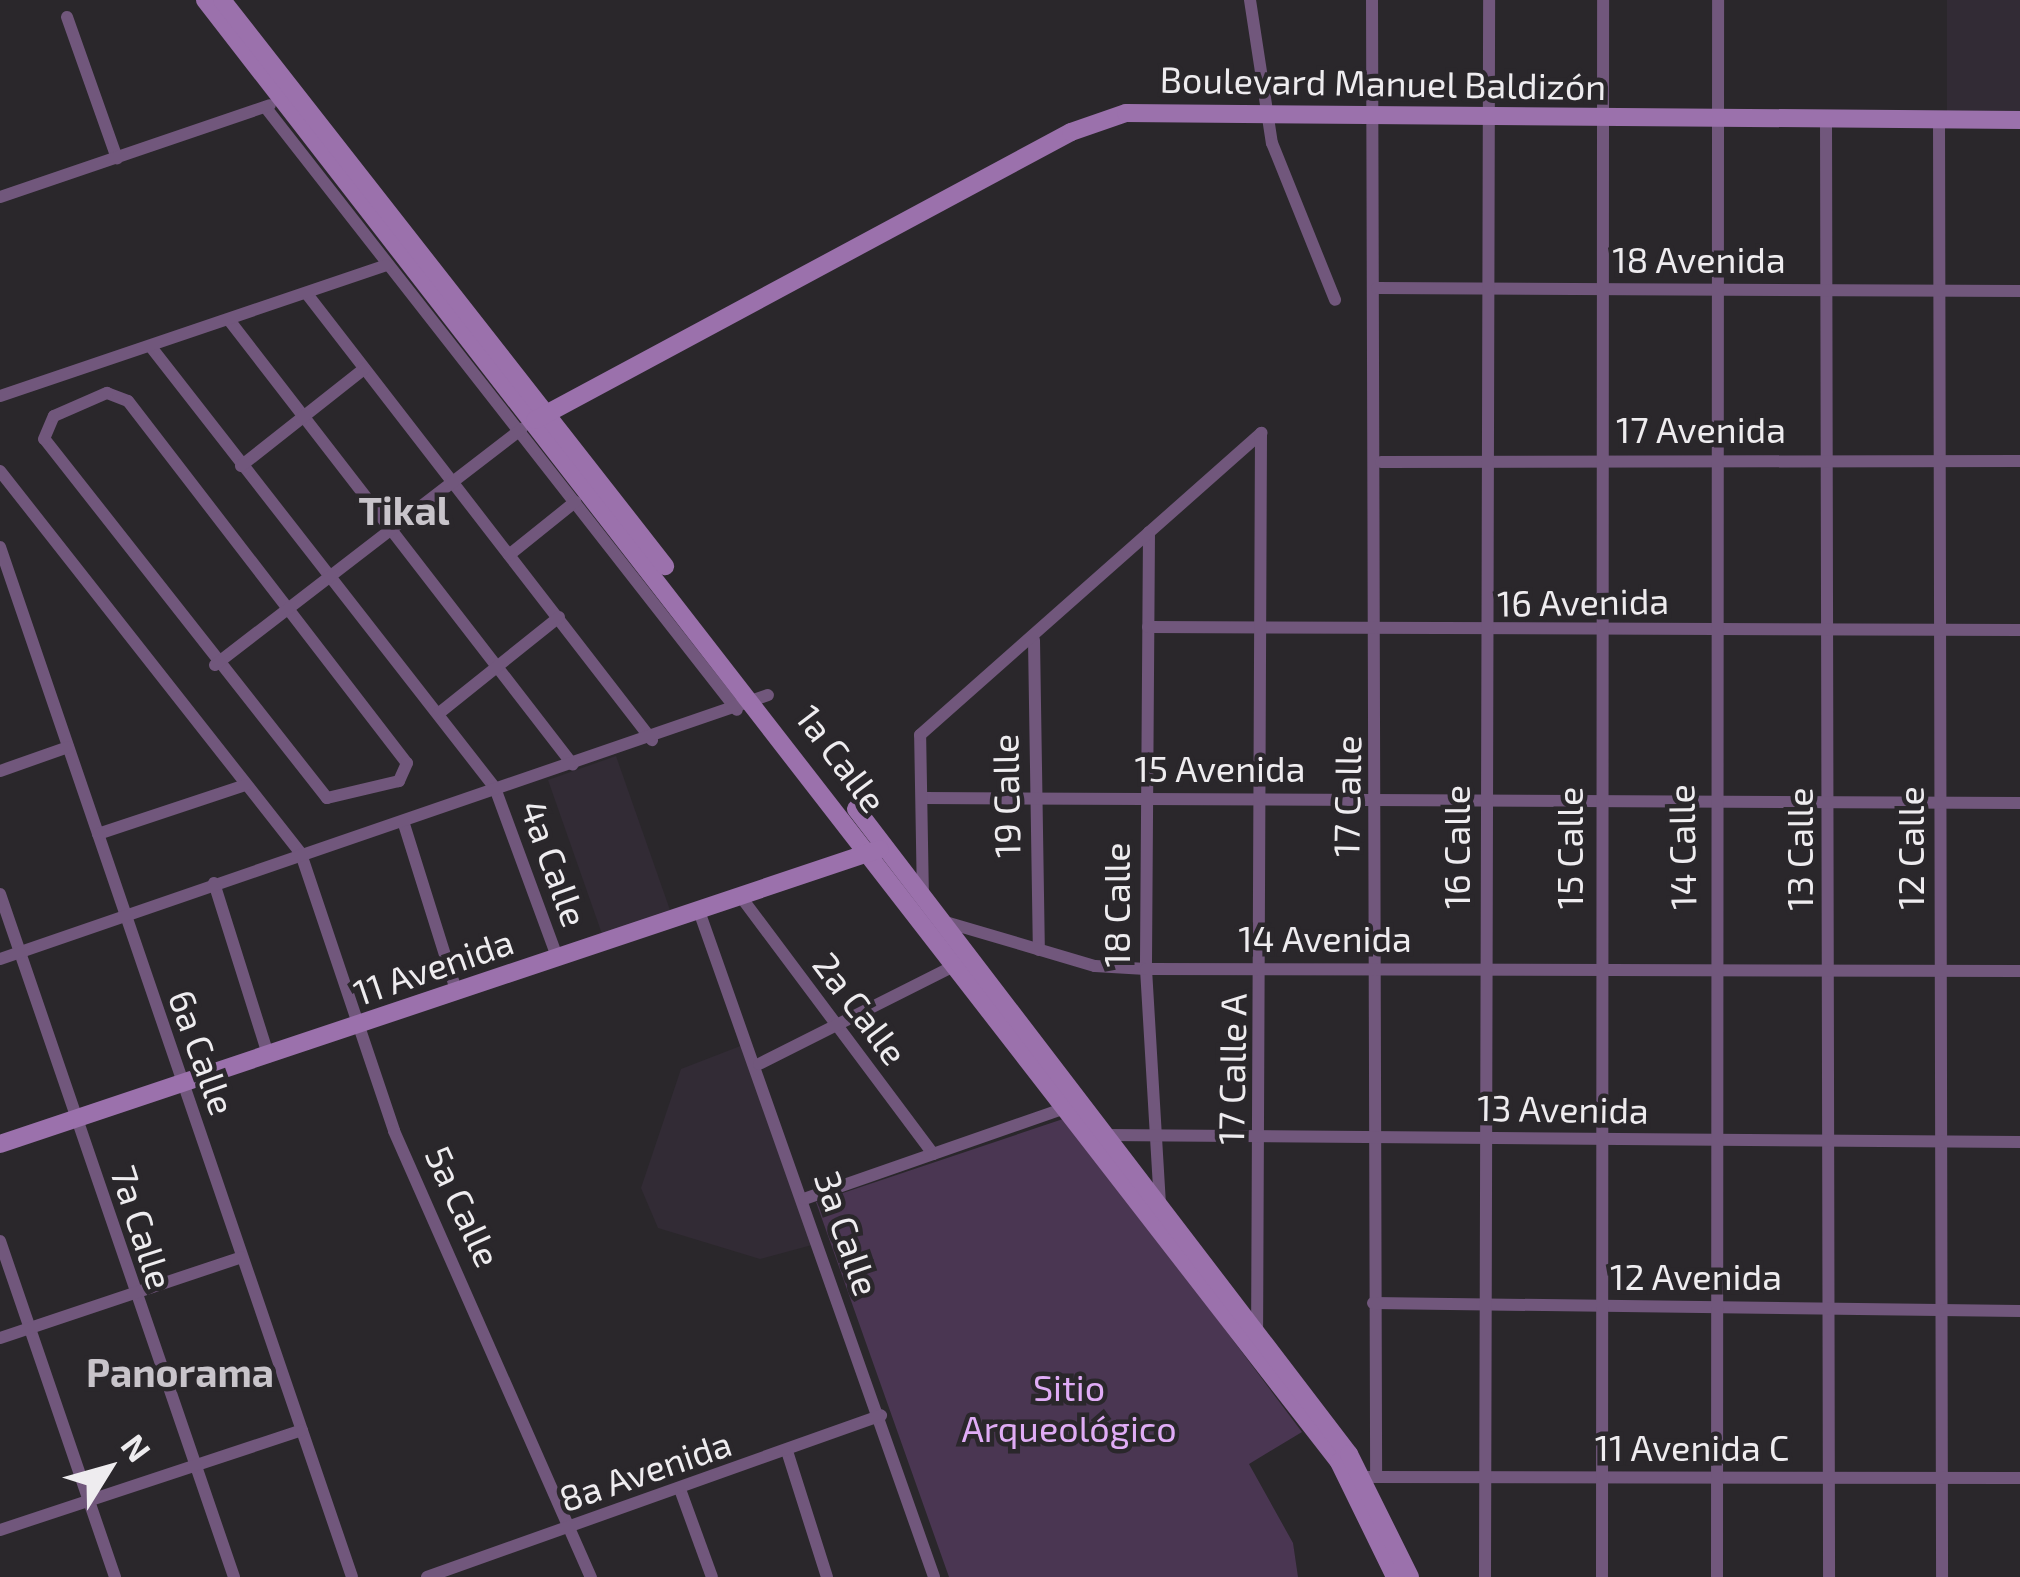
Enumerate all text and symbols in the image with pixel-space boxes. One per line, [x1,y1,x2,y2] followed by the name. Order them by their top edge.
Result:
[1159,56,1607,108] street label: Boulevard Manuel Baldizón
[1612,237,1786,281] street label: 18 Avenida
[1616,407,1786,451] street label: 17 Avenida
[358,487,450,533] district label: Tikal
[1496,578,1670,624] street label: 16 Avenida
[788,696,896,820] street label: 1a Calle
[982,734,1028,858] street label: 19 Calle
[1323,735,1369,857] street label: 17 Calle
[1134,746,1306,790] street label: 15 Avenida
[1658,784,1704,910] street label: 14 Calle
[1434,785,1478,909] street label: 16 Calle
[1888,786,1932,910] street label: 12 Calle
[1547,787,1591,909] street label: 15 Calle
[1777,787,1821,911] street label: 13 Calle
[512,794,598,932] street label: 4a Calle
[1094,842,1138,968] street label: 18 Calle
[1238,916,1412,960] street label: 14 Avenida
[347,918,519,1014] street label: 11 Avenida
[805,943,917,1073] street label: 2a Calle
[161,984,245,1120] street label: 6a Calle
[1208,993,1254,1145] street label: 17 Calle A
[1476,1085,1650,1131] street label: 13 Avenida
[417,1139,511,1273] street label: 5a Calle
[103,1160,183,1294] street label: 7a Calle
[807,1165,889,1301] street label: 3a Calle
[1610,1254,1782,1298] street label: 12 Avenida
[86,1349,274,1395] district label: Panorama
[961,1364,1177,1449] park label: Sitio Arqueológico
[48,1409,168,1529] north arrow
[553,1420,737,1520] street label: 8a Avenida
[1594,1425,1790,1469] street label: 11 Avenida C
[114,1426,160,1469] text: N

